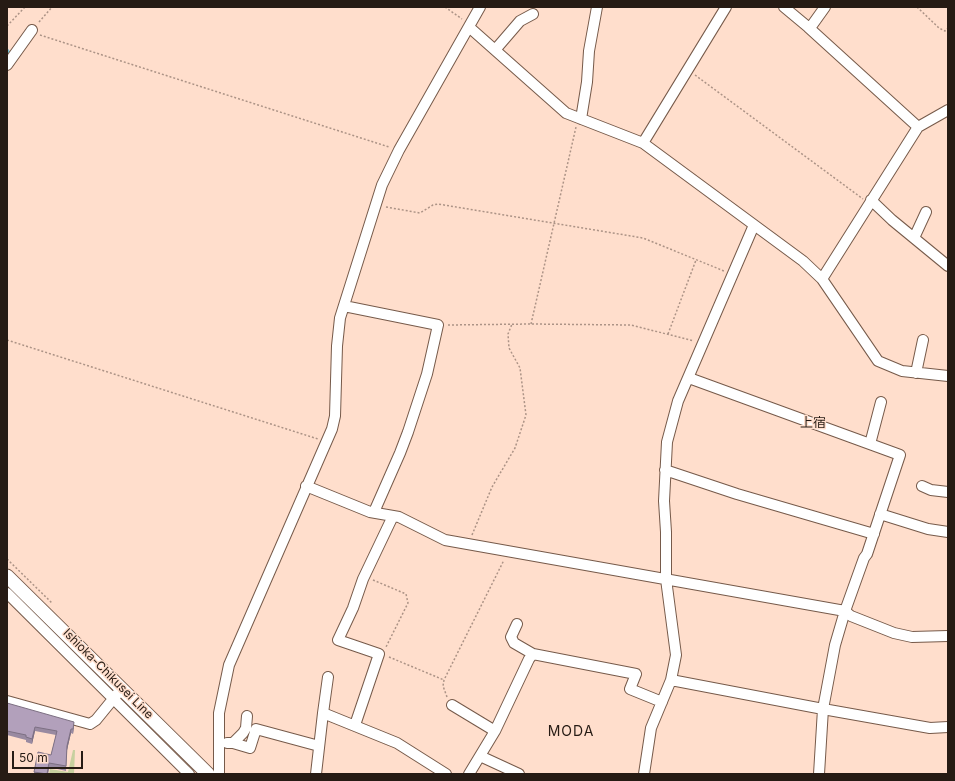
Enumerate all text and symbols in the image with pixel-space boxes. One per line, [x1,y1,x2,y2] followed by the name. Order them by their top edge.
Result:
[800,415,826,431] district label: 上宿
[60,626,156,722] street label: Ishioka-Chikusei Line
[548,724,594,740] district label: MODA
[14,743,85,769] scale bar
[19,750,48,765] text: 50 m

